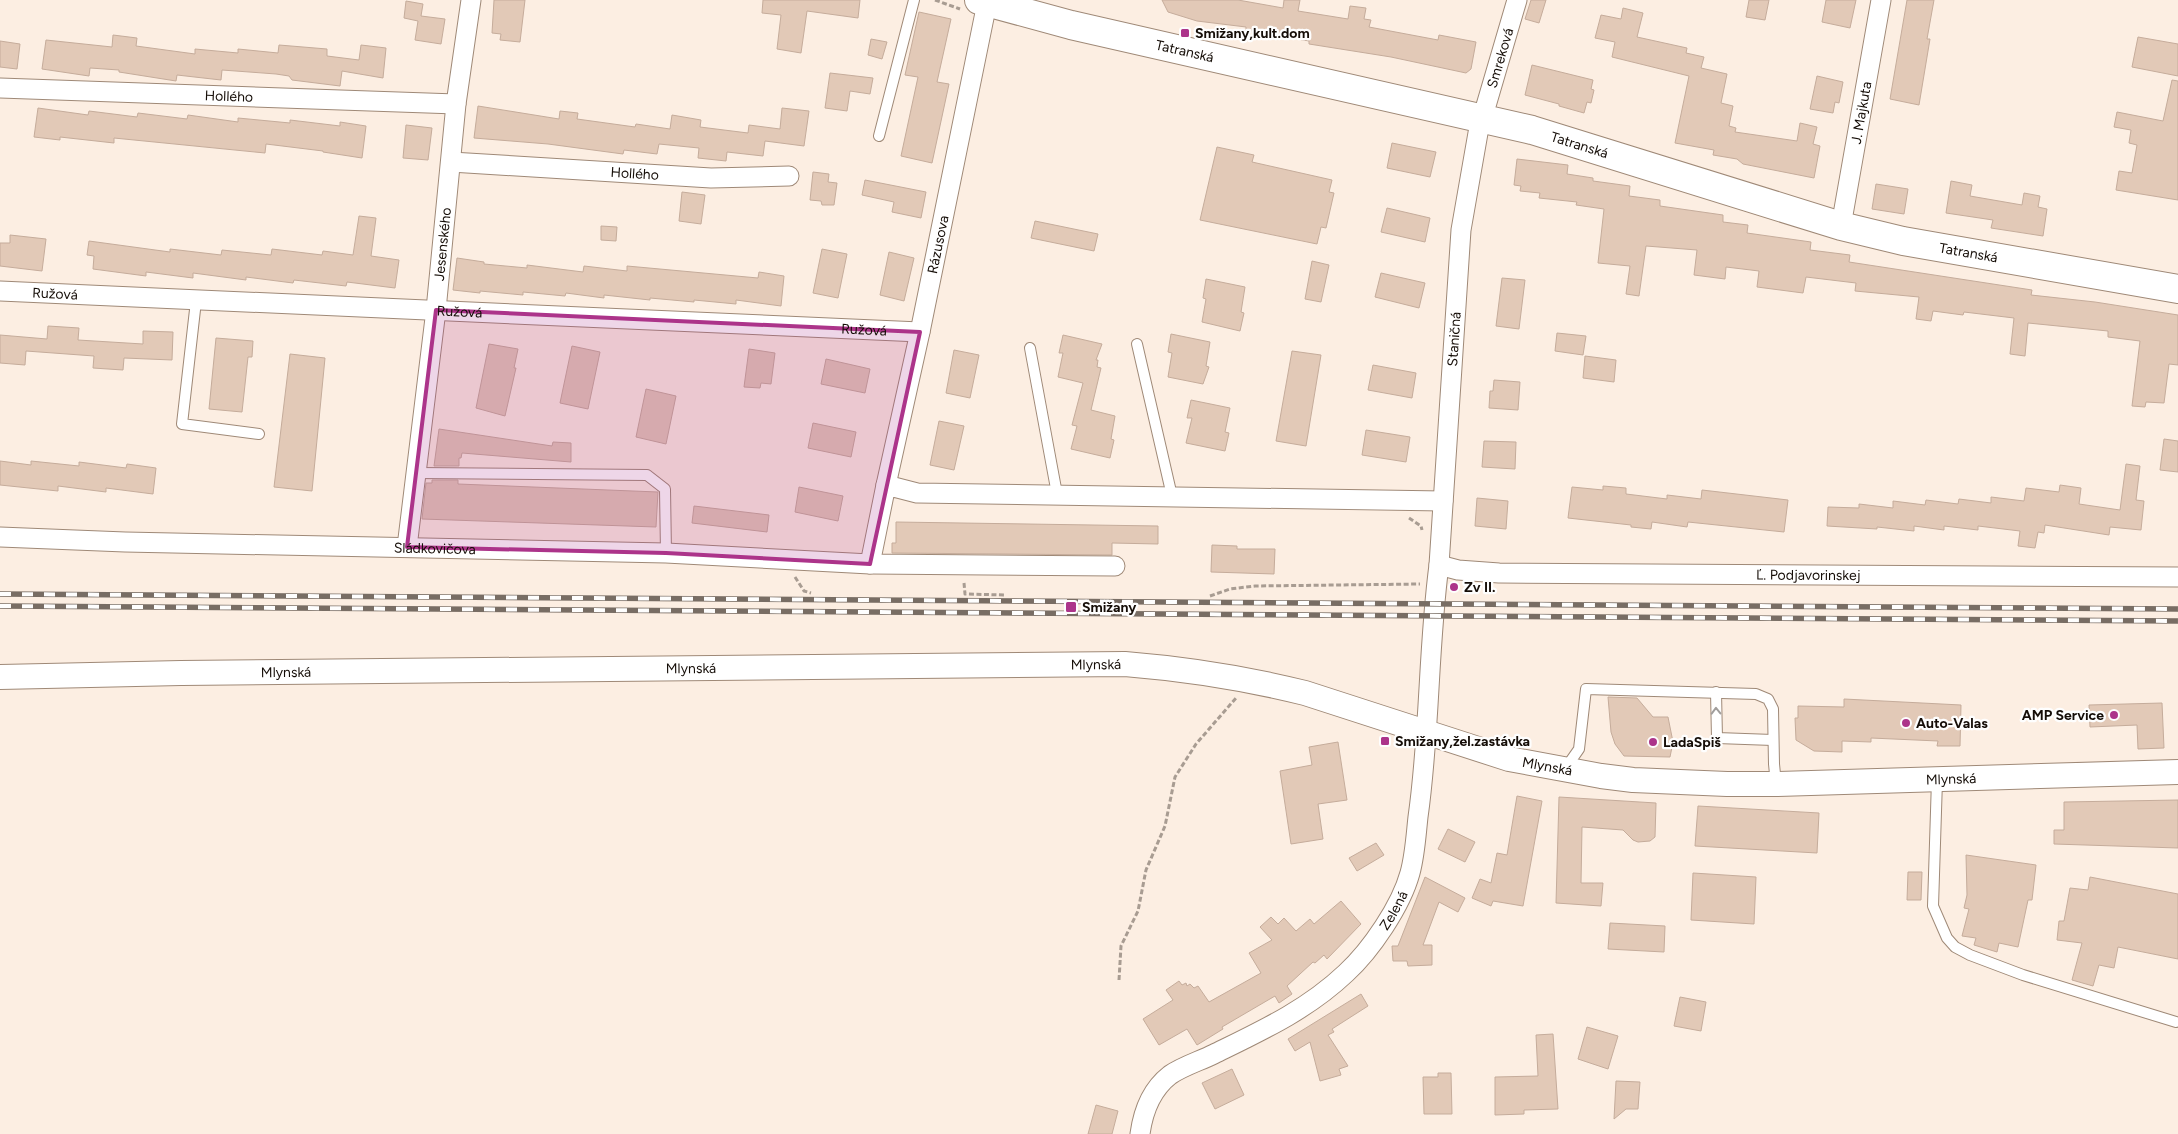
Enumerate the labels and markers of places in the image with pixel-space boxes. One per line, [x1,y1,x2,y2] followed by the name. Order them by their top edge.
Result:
[1195,25,1310,42] place label: Smižany,kult.dom
[1179,27,1191,39] marker: Smižany,kult.dom
[1464,579,1496,596] place label: Zv II.
[1448,581,1460,593] marker: Zv II.
[1082,599,1137,616] place label: Smižany
[1064,600,1078,614] marker: Smižany
[2022,707,2104,724] place label: AMP Service
[2108,709,2120,721] marker: AMP Service
[1916,715,1988,732] place label: Auto-Valas
[1900,717,1912,729] marker: Auto-Valas
[1395,733,1530,750] place label: Smižany,žel.zastávka
[1663,734,1721,751] place label: LadaSpiš
[1379,735,1391,747] marker: Smižany,žel.zastávka
[1647,736,1659,748] marker: LadaSpiš

